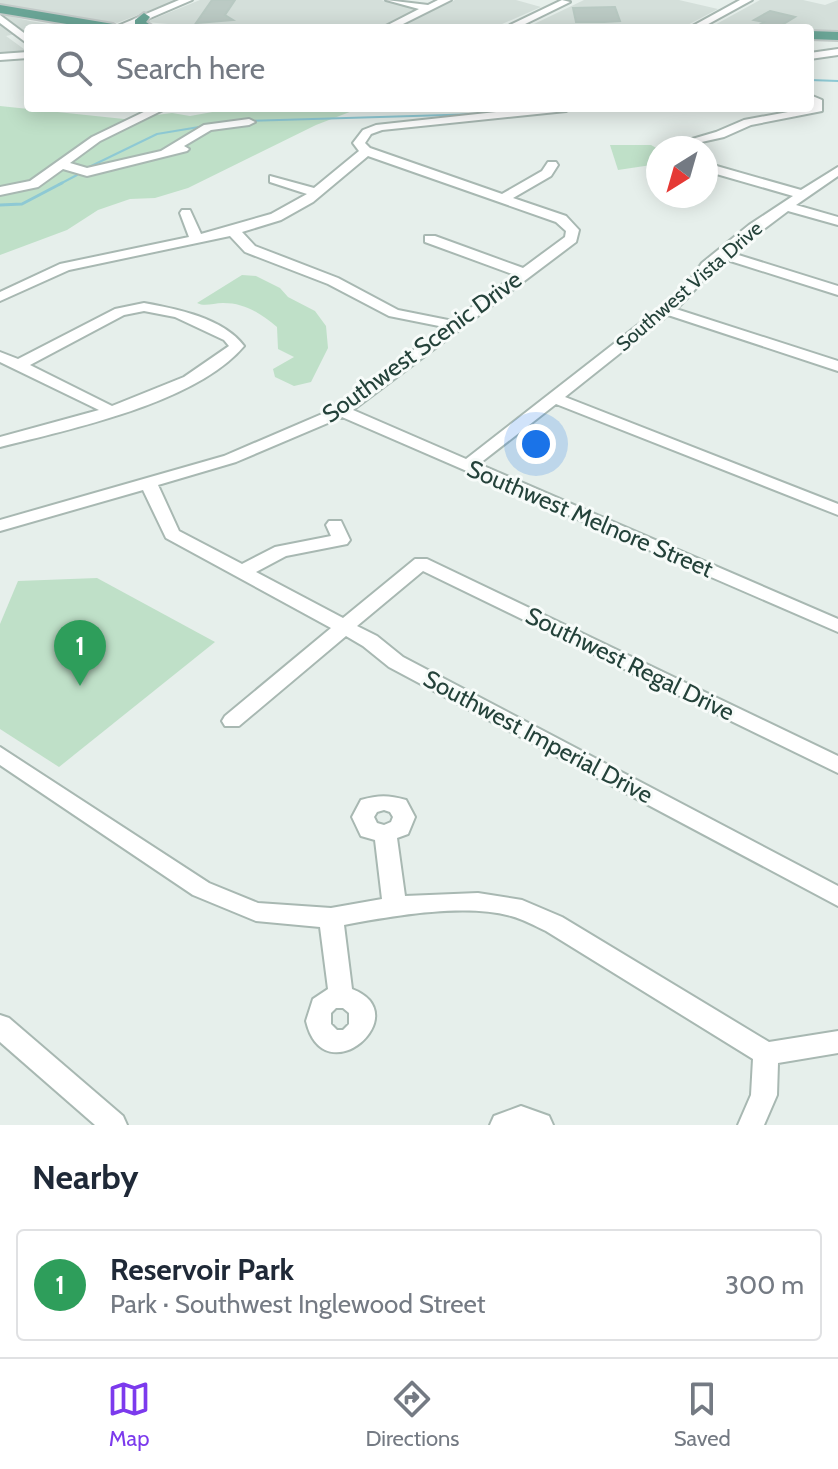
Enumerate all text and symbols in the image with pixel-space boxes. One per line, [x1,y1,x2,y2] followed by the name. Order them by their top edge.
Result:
[24,24,814,112] search box
[52,46,96,90] icon: search
[116,50,265,87] text: Search here
[646,136,718,208] north arrow
[611,216,767,356] street label: Southwest Vista Drive
[316,265,527,429] street label: Southwest Scenic Drive
[516,424,556,464] your location
[463,454,717,583] street label: Southwest Melnore Street
[521,600,739,727] street label: Southwest Regal Drive
[54,620,106,686] pin: 1
[419,664,658,809] street label: Southwest Imperial Drive
[32,1156,139,1198] text: Nearby
[110,1251,294,1288] text: Reservoir Park
[55,1269,65,1301] text: 1
[725,1269,804,1301] text: 300 m
[110,1288,486,1320] text: Park · Southwest Inglewood Street
[107,1377,151,1452] tab: Map
[365,1377,459,1452] tab: Directions
[674,1377,731,1452] tab: Saved

